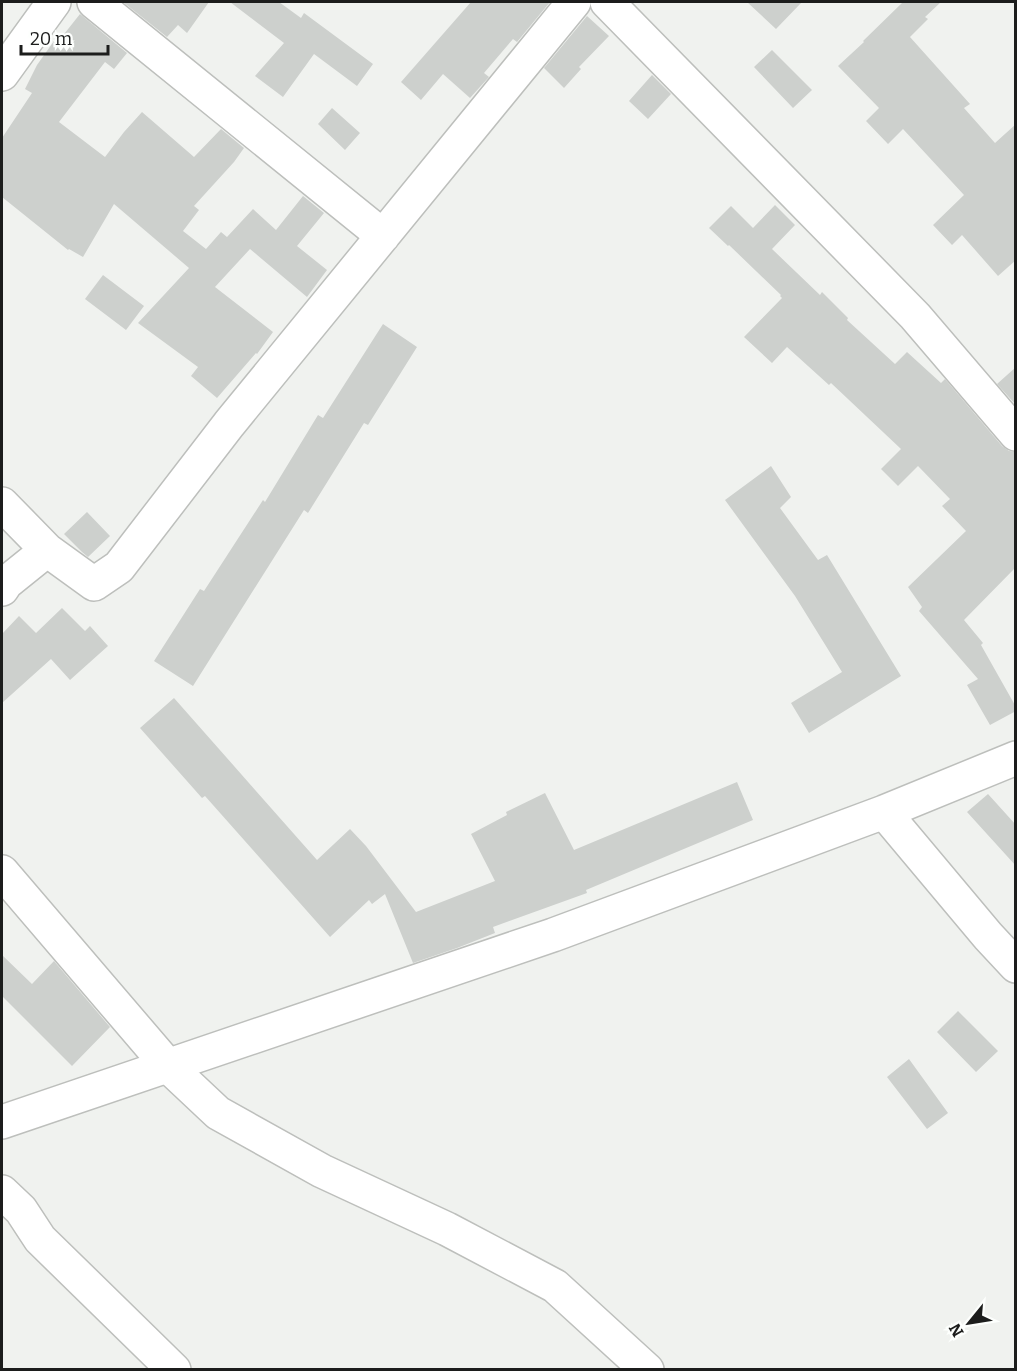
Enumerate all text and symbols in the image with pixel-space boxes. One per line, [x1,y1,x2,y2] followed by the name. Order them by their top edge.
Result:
[21,18,108,56] scale bar
[30,28,72,50] text: 20 m
[939,1293,999,1353] north arrow
[945,1320,968,1340] text: N

